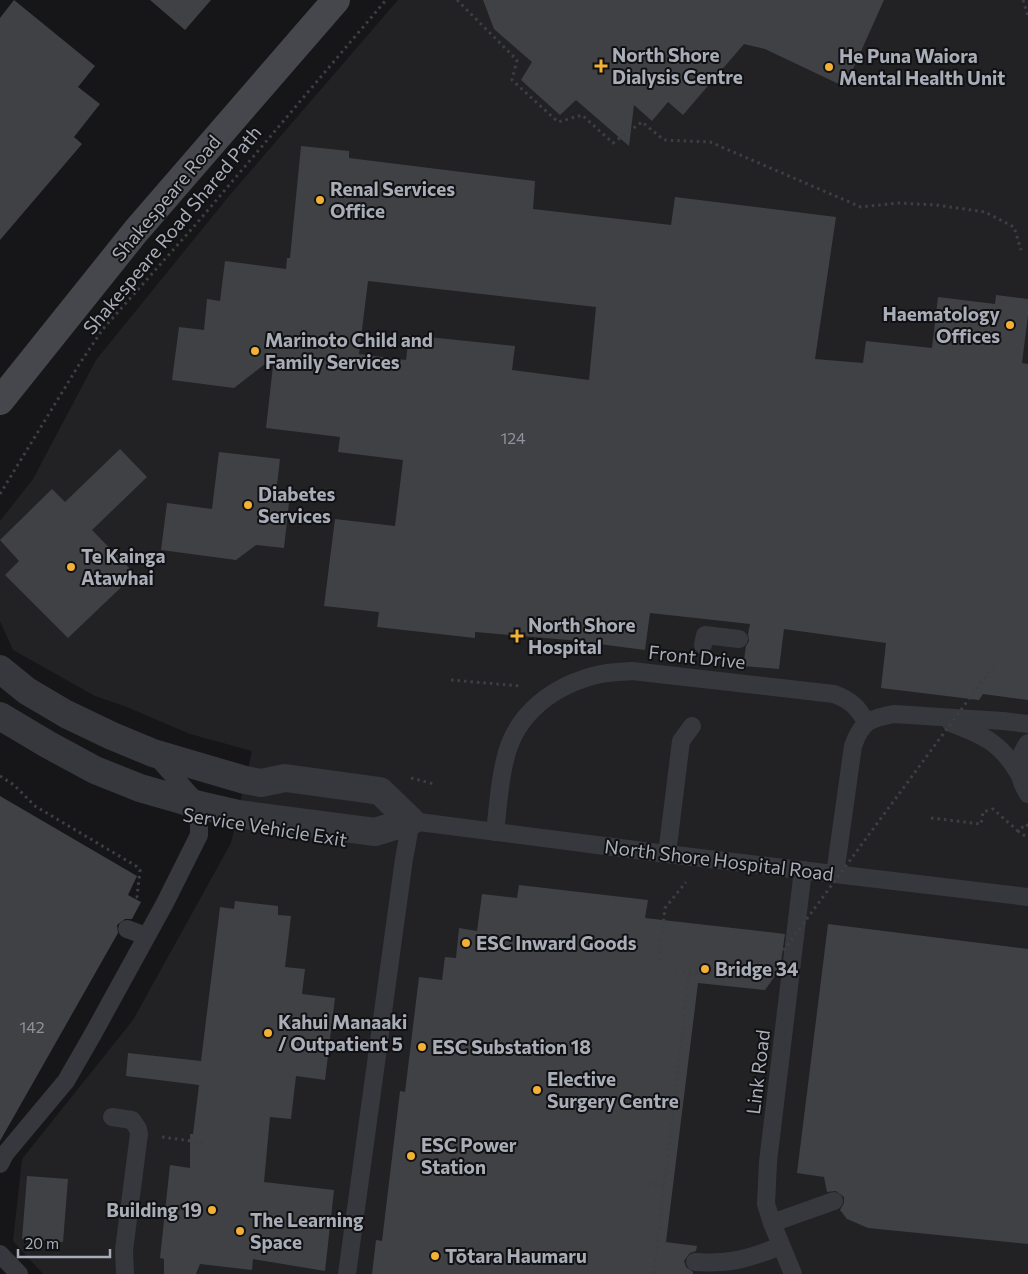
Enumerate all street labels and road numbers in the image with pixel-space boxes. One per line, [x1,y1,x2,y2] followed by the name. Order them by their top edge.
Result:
[78,121,266,339] street label: Shakespeare Road Shared Path
[106,130,225,265] street label: Shakespeare Road
[647,640,747,673] street label: Front Drive
[181,802,349,851] street label: Service Vehicle Exit
[603,834,835,885] street label: North Shore Hospital Road
[741,1028,774,1116] street label: Link Road

